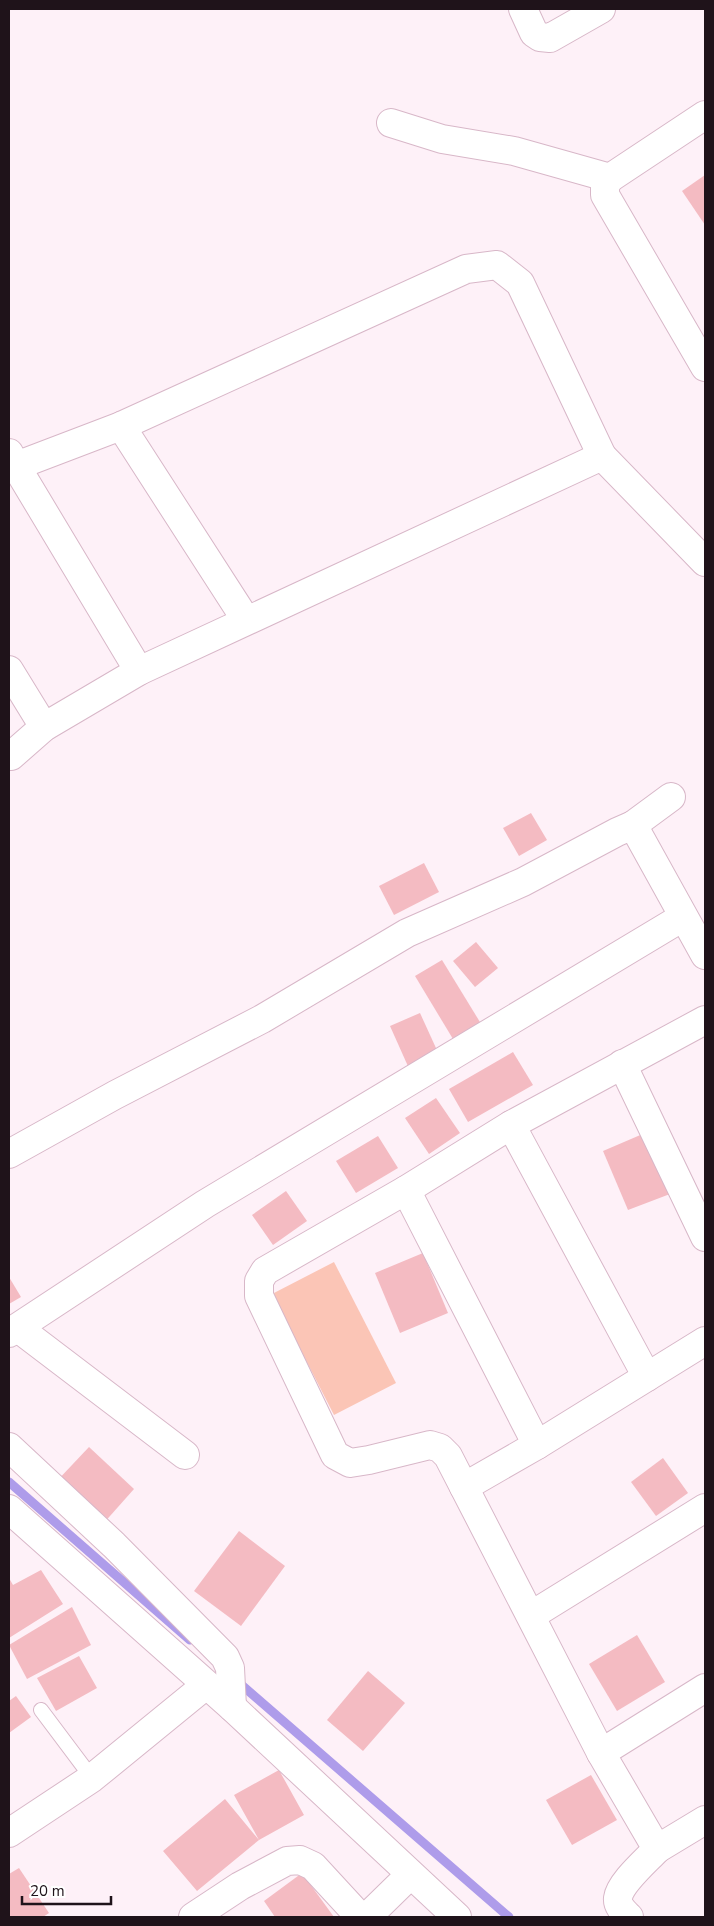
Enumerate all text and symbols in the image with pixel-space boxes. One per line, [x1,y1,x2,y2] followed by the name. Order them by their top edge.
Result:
[22,1874,111,1906] scale bar
[30,1881,65,1901] text: 20 m

